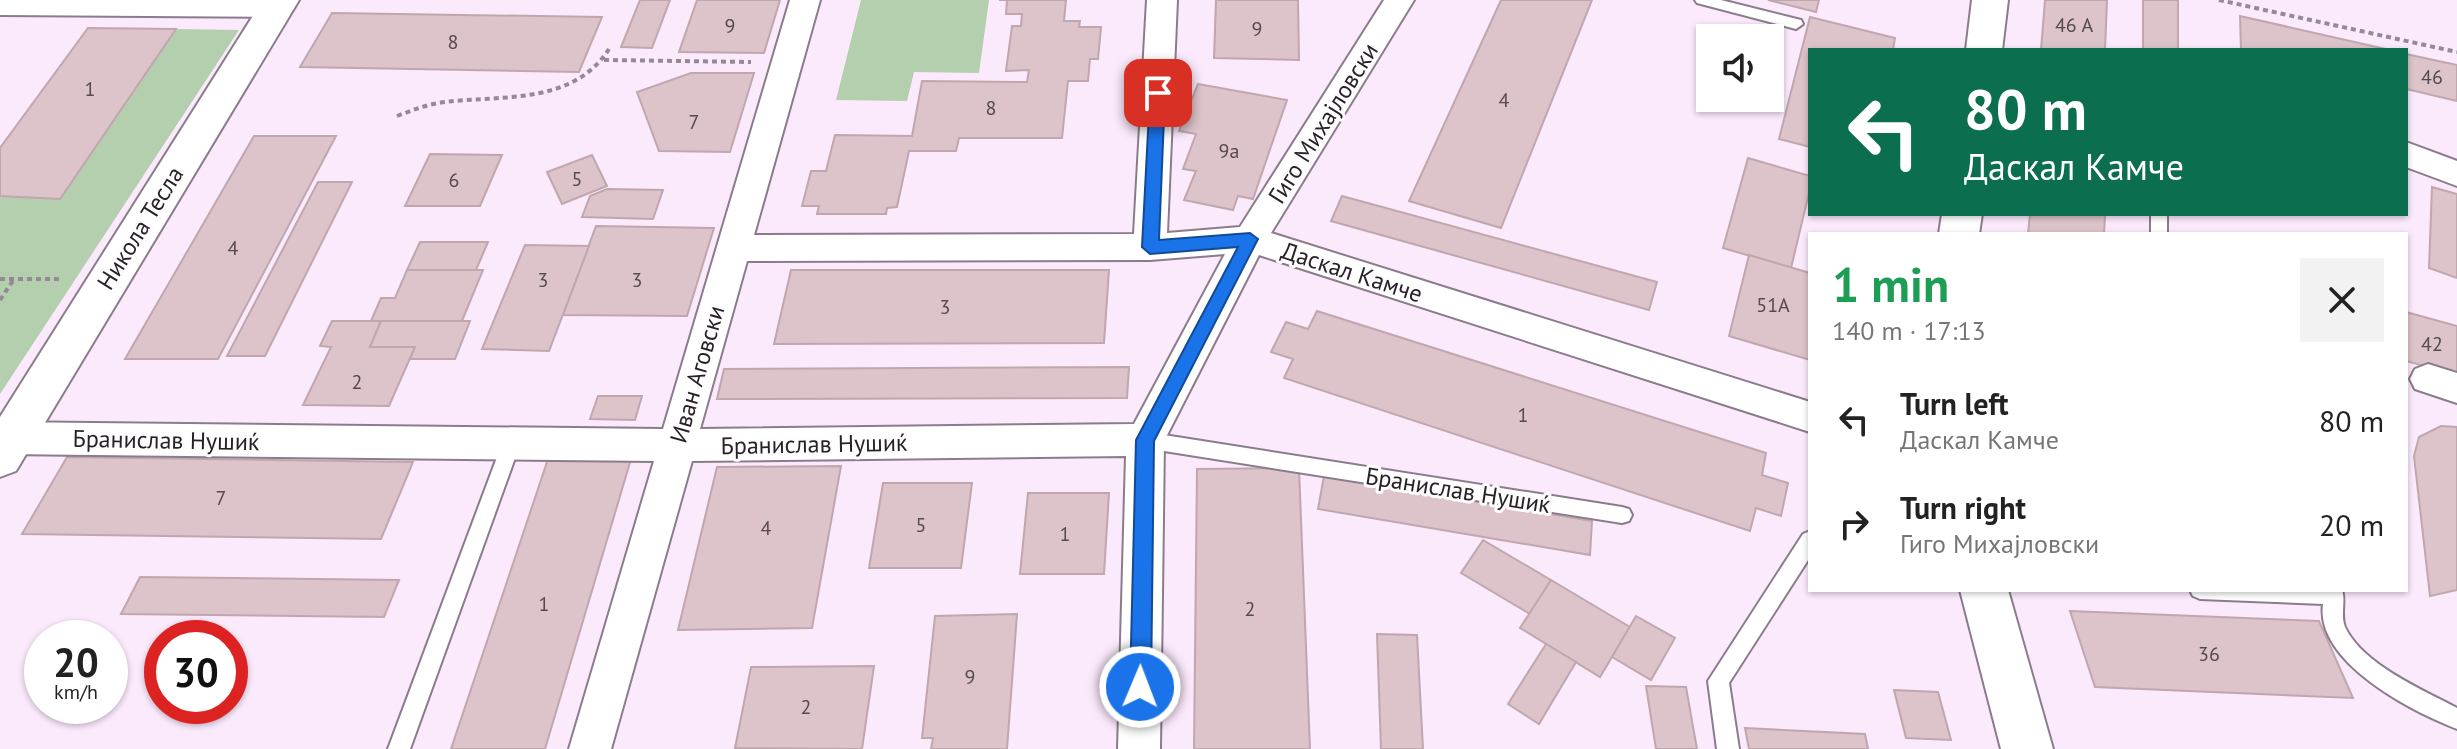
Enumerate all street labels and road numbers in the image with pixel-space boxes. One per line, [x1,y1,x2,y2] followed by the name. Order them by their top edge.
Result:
[1261,37,1385,209] street label: Гиго Михајловски
[90,161,190,295] street label: Никола Тесла
[1277,235,1427,309] street label: Даскал Камче
[663,302,731,446] street label: Иван Аговски
[72,423,260,457] street label: Бранислав Нушиќ
[720,427,908,461] street label: Бранислав Нушиќ
[1363,460,1553,520] street label: Бранислав Нушиќ

